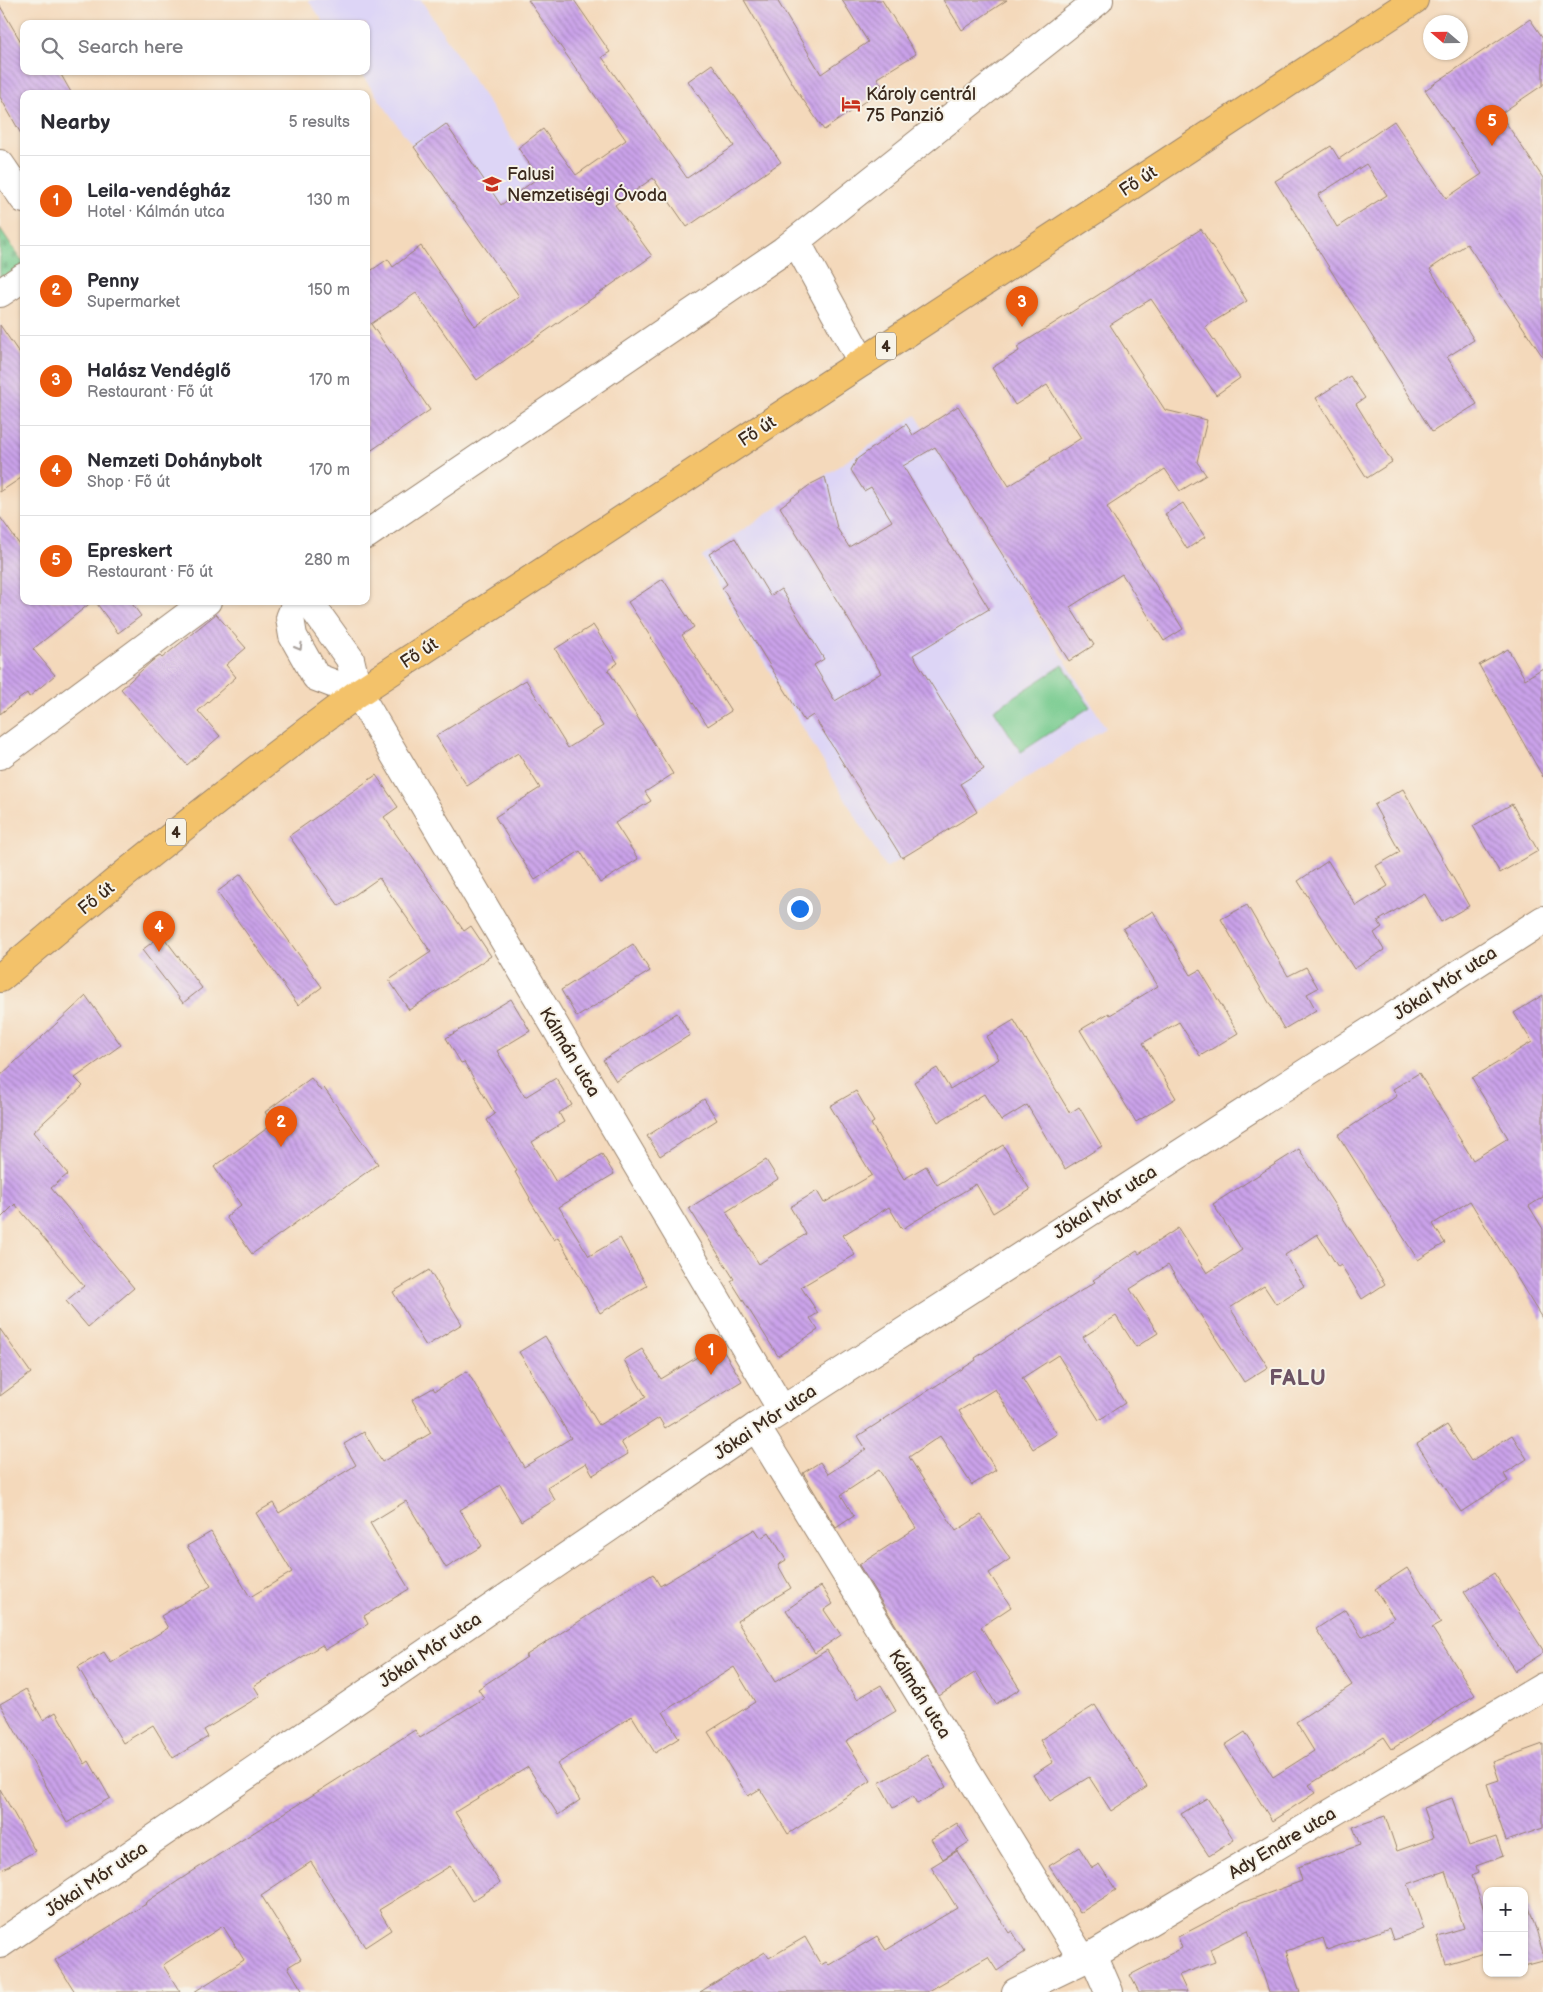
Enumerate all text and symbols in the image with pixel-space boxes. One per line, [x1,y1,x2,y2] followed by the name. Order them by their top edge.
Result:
[1423,15,1468,60] north arrow
[20,20,370,75] search box
[38,34,66,62] icon: search
[78,36,183,59] text: Search here
[866,84,976,126] place label: Károly centrál 75 Panzió
[840,93,862,115] hotel icon: Károly centrál 75 Panzió
[1476,105,1508,146] pin: 5
[40,110,110,135] text: Nearby
[288,113,350,132] text: 5 results
[1116,161,1161,201] street label: Fő út
[507,164,667,206] place label: Falusi Nemzetiségi Óvoda
[481,173,503,195] school or university icon: Falusi Nemzetiségi Óvoda
[87,180,231,203] text: Leila-vendégház
[53,191,59,210] text: 1
[307,191,350,210] text: 130 m
[87,203,225,222] text: Hotel · Kálmán utca
[87,270,139,293] text: Penny
[51,281,61,300] text: 2
[308,281,350,300] text: 150 m
[1006,286,1038,327] pin: 3
[87,293,180,312] text: Supermarket
[876,332,896,360] road number: 4
[87,360,231,383] text: Halász Vendéglő
[51,371,61,390] text: 3
[309,371,350,390] text: 170 m
[87,383,213,402] text: Restaurant · Fő út
[735,411,780,451] street label: Fő út
[87,450,262,473] text: Nemzeti Dohánybolt
[51,461,61,480] text: 4
[309,461,350,480] text: 170 m
[87,473,170,492] text: Shop · Fő út
[87,540,172,563] text: Epreskert
[51,551,61,570] text: 5
[304,551,350,570] text: 280 m
[87,563,213,582] text: Restaurant · Fő út
[397,633,442,673] street label: Fő út
[293,641,303,650] one-way arrow
[166,819,186,846] road number: 4
[74,877,119,919] street label: Fő út
[787,896,813,922] your location
[143,911,175,952] pin: 4
[1390,942,1501,1025] street label: Jókai Mór utca
[535,1004,604,1101] street label: Kálmán utca
[265,1106,297,1147] pin: 2
[1050,1161,1161,1244] street label: Jókai Mór utca
[695,1334,727,1375] pin: 1
[1269,1365,1327,1392] district label: FALU
[710,1380,820,1464] street label: Jókai Mór utca
[375,1608,485,1692] street label: Jókai Mór utca
[884,1646,955,1742] street label: Kálmán utca
[1225,1803,1340,1884] street label: Ady Endre utca
[41,1837,151,1921] street label: Jókai Mór utca
[1483,1887,1528,1977] map controls
[1483,1887,1528,1932] button: +
[1483,1932,1528,1977] button: −

